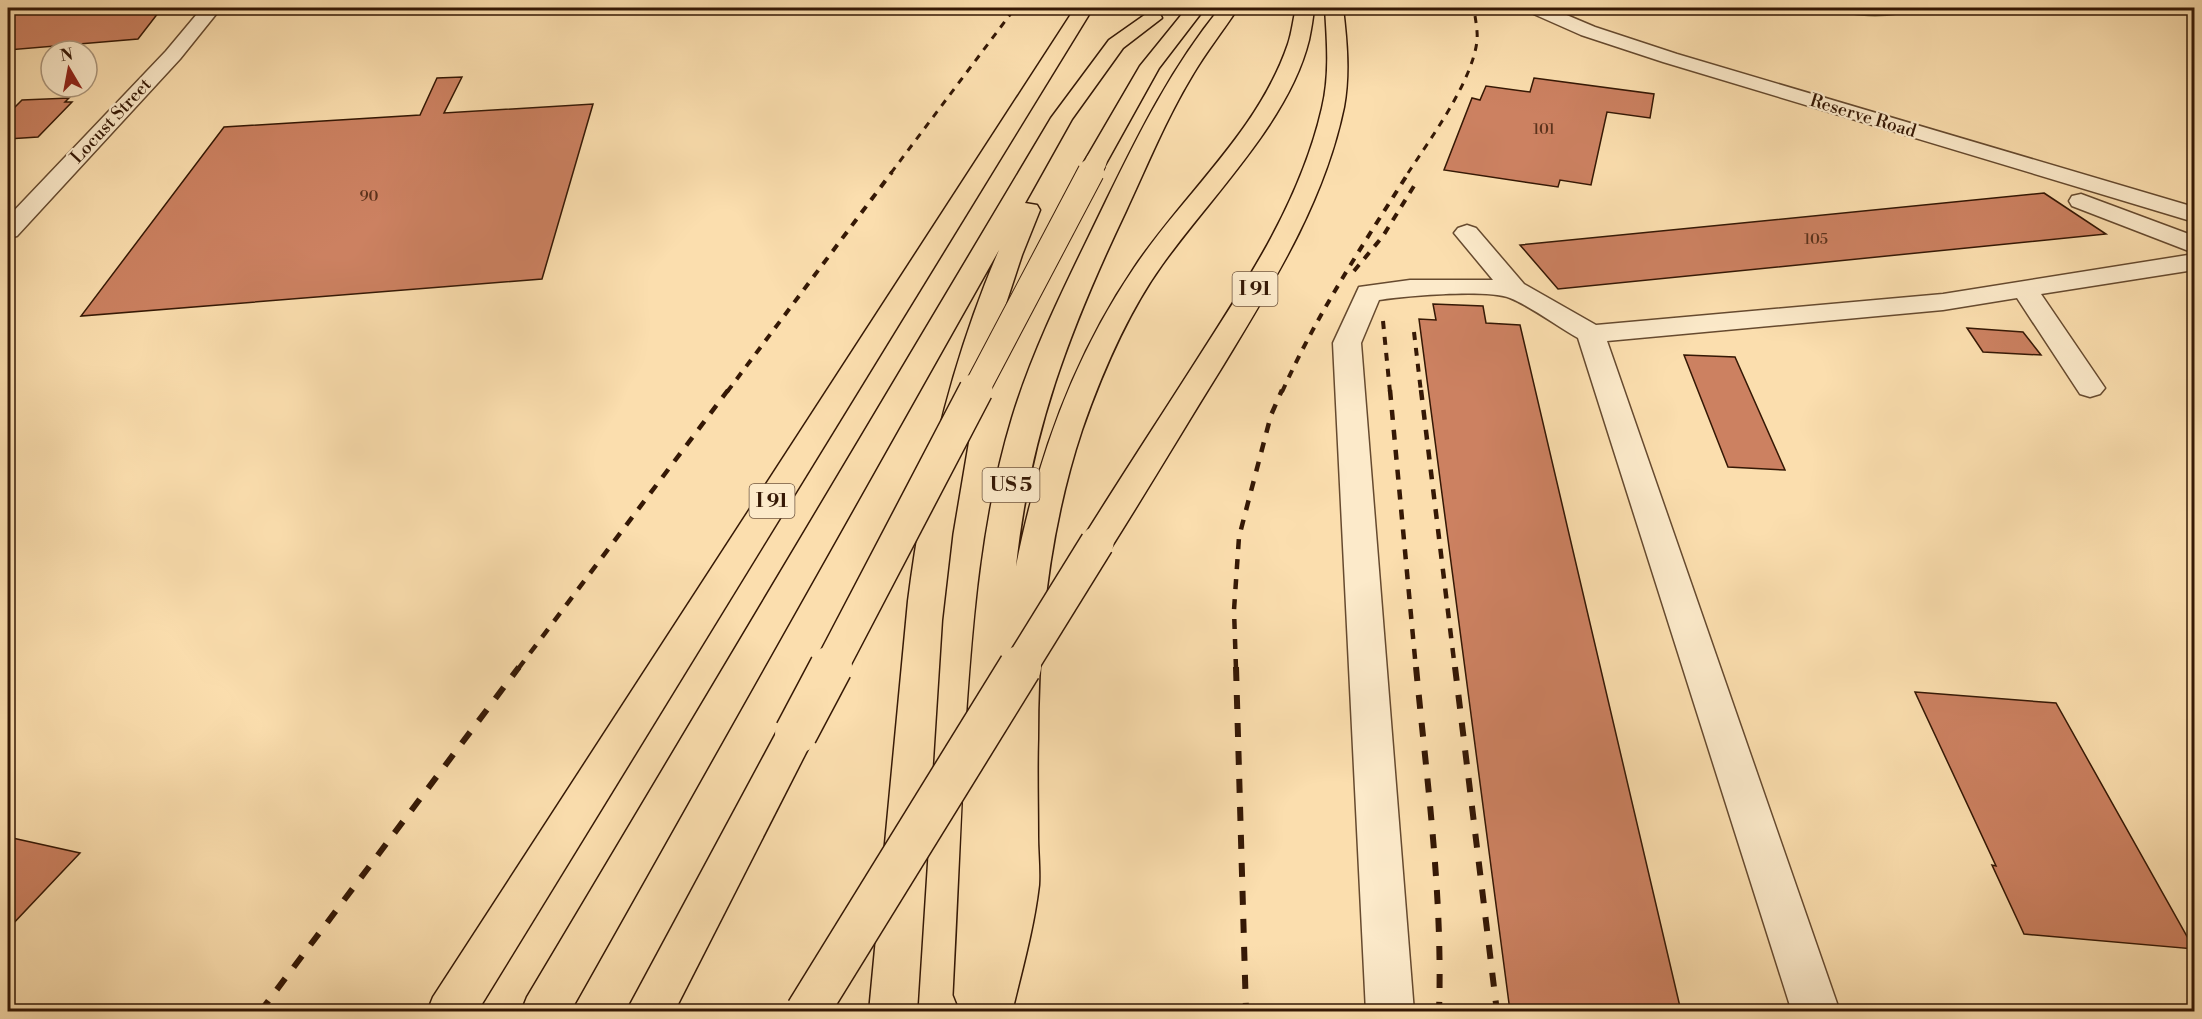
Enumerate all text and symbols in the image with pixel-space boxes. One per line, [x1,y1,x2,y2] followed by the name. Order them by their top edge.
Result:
[39,39,99,99] north arrow
[59,44,75,66] text: N
[66,73,157,168] street label: Locust Street
[1807,89,1920,143] street label: Reserve Road
[1533,120,1555,139] house number: 101
[359,187,379,206] house number: 90
[1804,230,1828,249] house number: 105
[1232,272,1278,306] road number: I 91
[982,468,1040,502] road number: US 5
[750,484,794,518] road number: I 91

